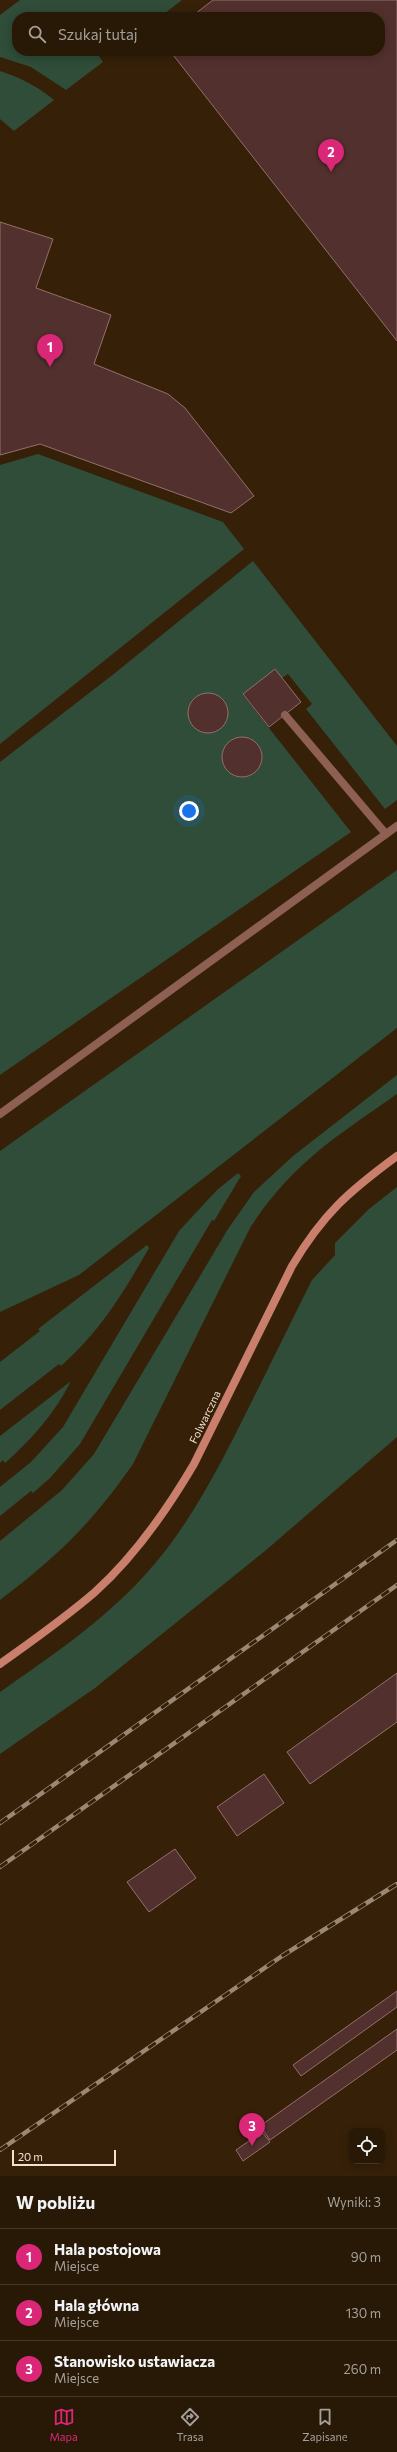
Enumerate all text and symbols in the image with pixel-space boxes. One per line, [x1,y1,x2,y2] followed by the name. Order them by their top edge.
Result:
[12,12,385,56] search box
[26,23,48,45] icon: search
[58,25,138,43] text: Szukaj tutaj
[318,139,344,172] pin: 2
[37,334,63,367] pin: 1
[179,801,199,821] your location
[186,1388,223,1445] street label: Folwarczna
[239,2113,265,2146] pin: 3
[349,2128,385,2164] map controls
[349,2128,385,2164] button: locate
[12,2148,116,2167] scale bar
[18,2150,43,2163] text: 20 m
[16,2192,95,2213] text: W pobliżu
[327,2194,381,2210] text: Wyniki: 3
[54,2240,161,2258] text: Hala postojowa
[26,2249,32,2265] text: 1
[351,2249,381,2265] text: 90 m
[54,2258,99,2274] text: Miejsce
[54,2296,139,2314] text: Hala główna
[25,2305,33,2321] text: 2
[346,2305,381,2321] text: 130 m
[54,2314,99,2330] text: Miejsce
[54,2352,215,2370] text: Stanowisko ustawiacza
[25,2361,33,2377] text: 3
[344,2361,381,2377] text: 260 m
[54,2370,99,2386] text: Miejsce
[49,2406,78,2443] tab: Mapa
[177,2406,204,2443] tab: Trasa
[302,2406,348,2443] tab: Zapisane

